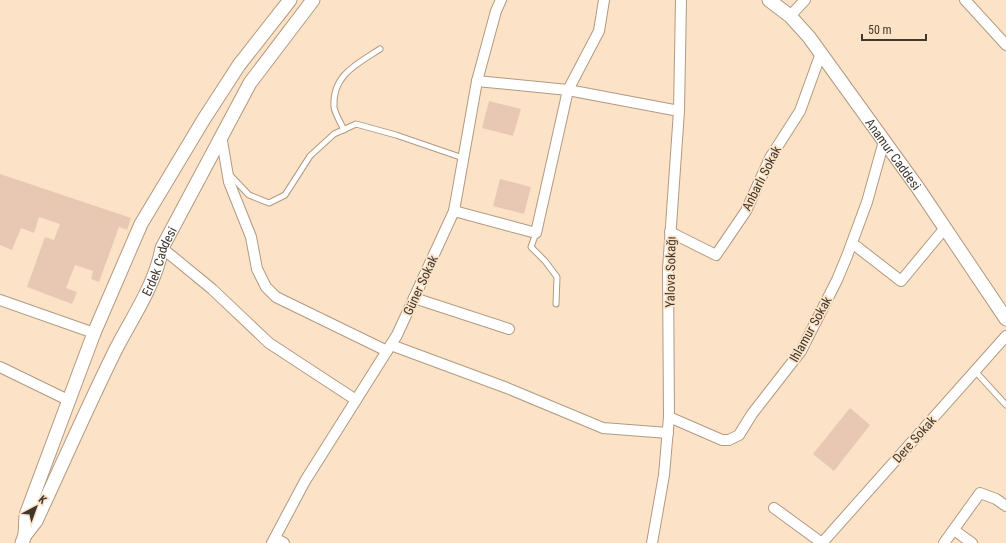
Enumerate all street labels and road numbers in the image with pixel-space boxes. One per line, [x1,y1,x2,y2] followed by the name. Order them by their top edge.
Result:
[862,116,924,193] street label: Anamur Caddesi
[739,143,784,213] street label: Anbarlı Sokak
[139,224,180,299] street label: Erdek Caddesi
[662,236,679,308] street label: Yalova Sokağı
[400,253,441,318] street label: Güner Sokak
[786,294,835,365] street label: Ihlamur Sokak
[890,413,939,466] street label: Dere Sokak

